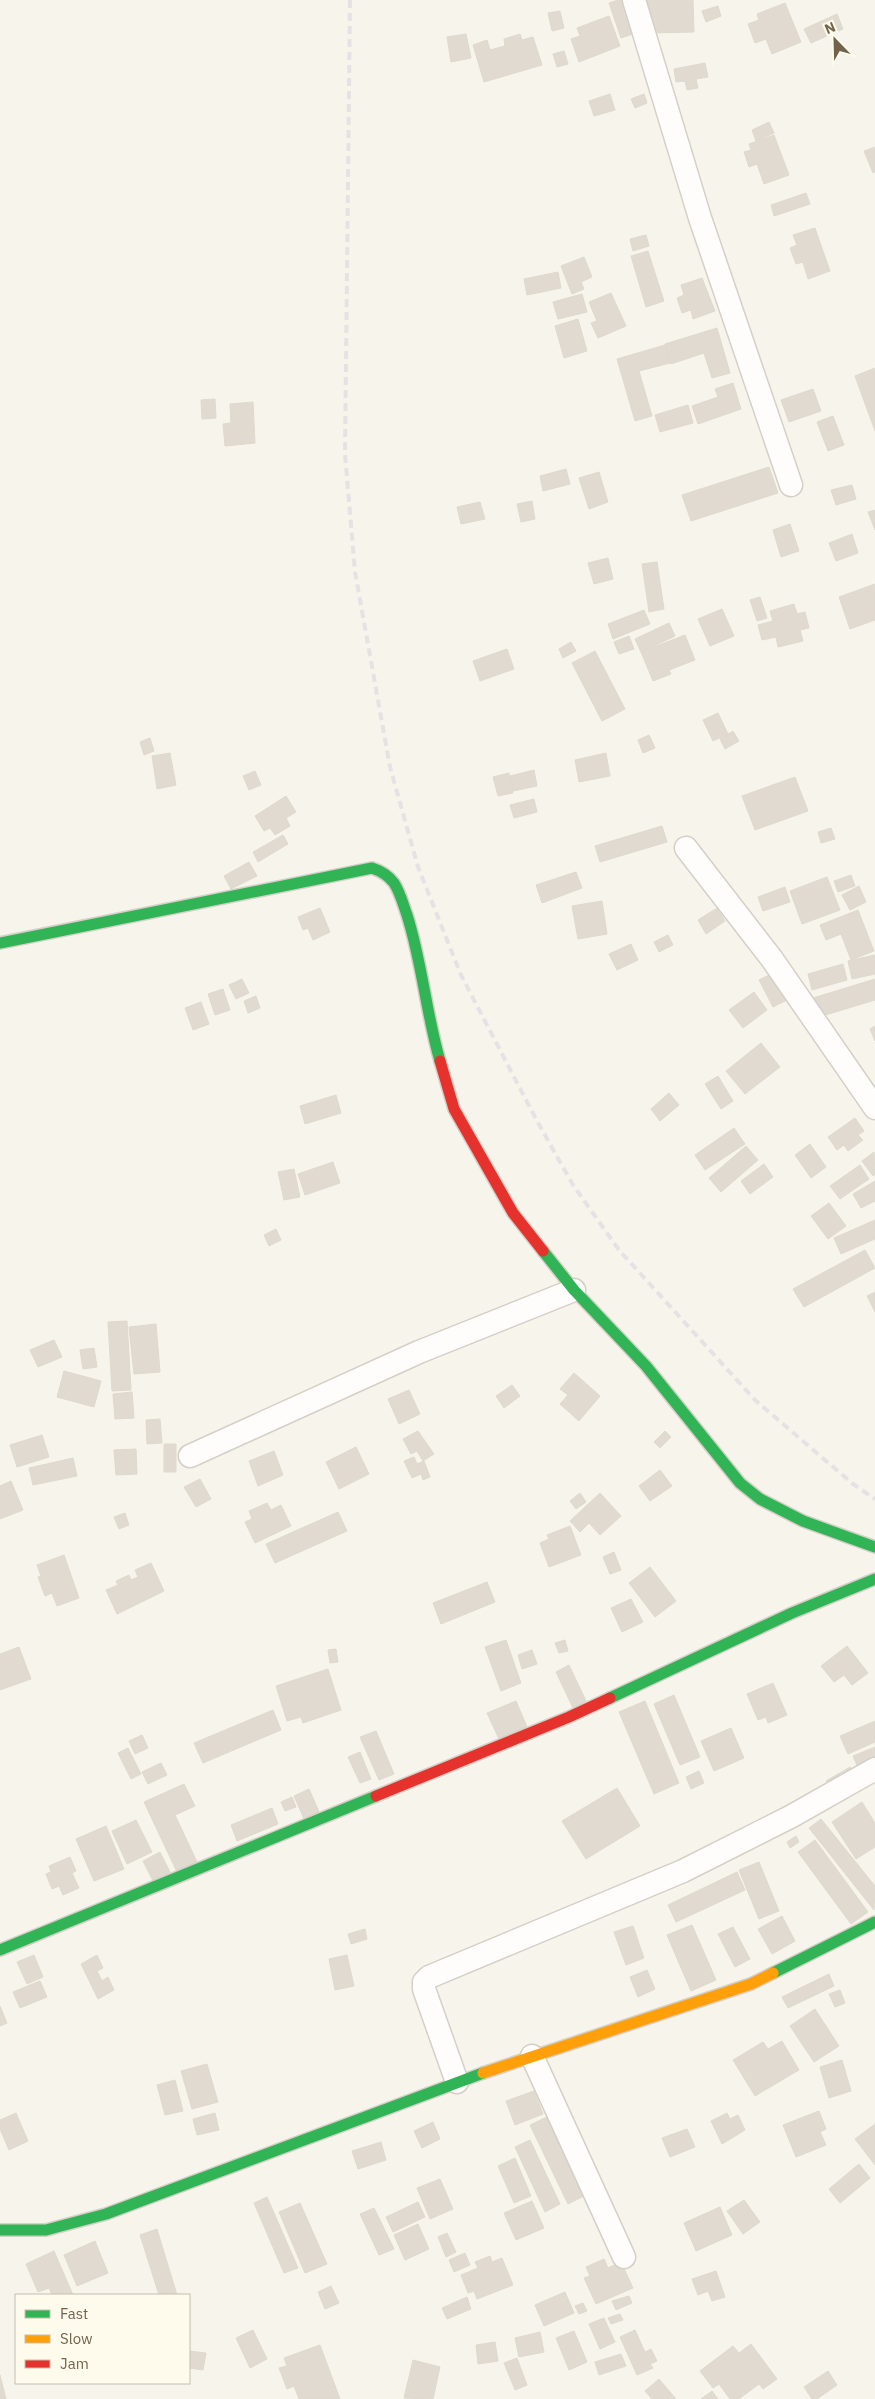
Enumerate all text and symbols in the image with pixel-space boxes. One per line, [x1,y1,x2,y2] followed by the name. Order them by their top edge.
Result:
[810,15,860,65] north arrow
[822,18,838,38] text: N
[15,2294,190,2384] legend
[60,2304,88,2323] text: Fast
[60,2329,93,2348] text: Slow
[60,2354,89,2373] text: Jam

